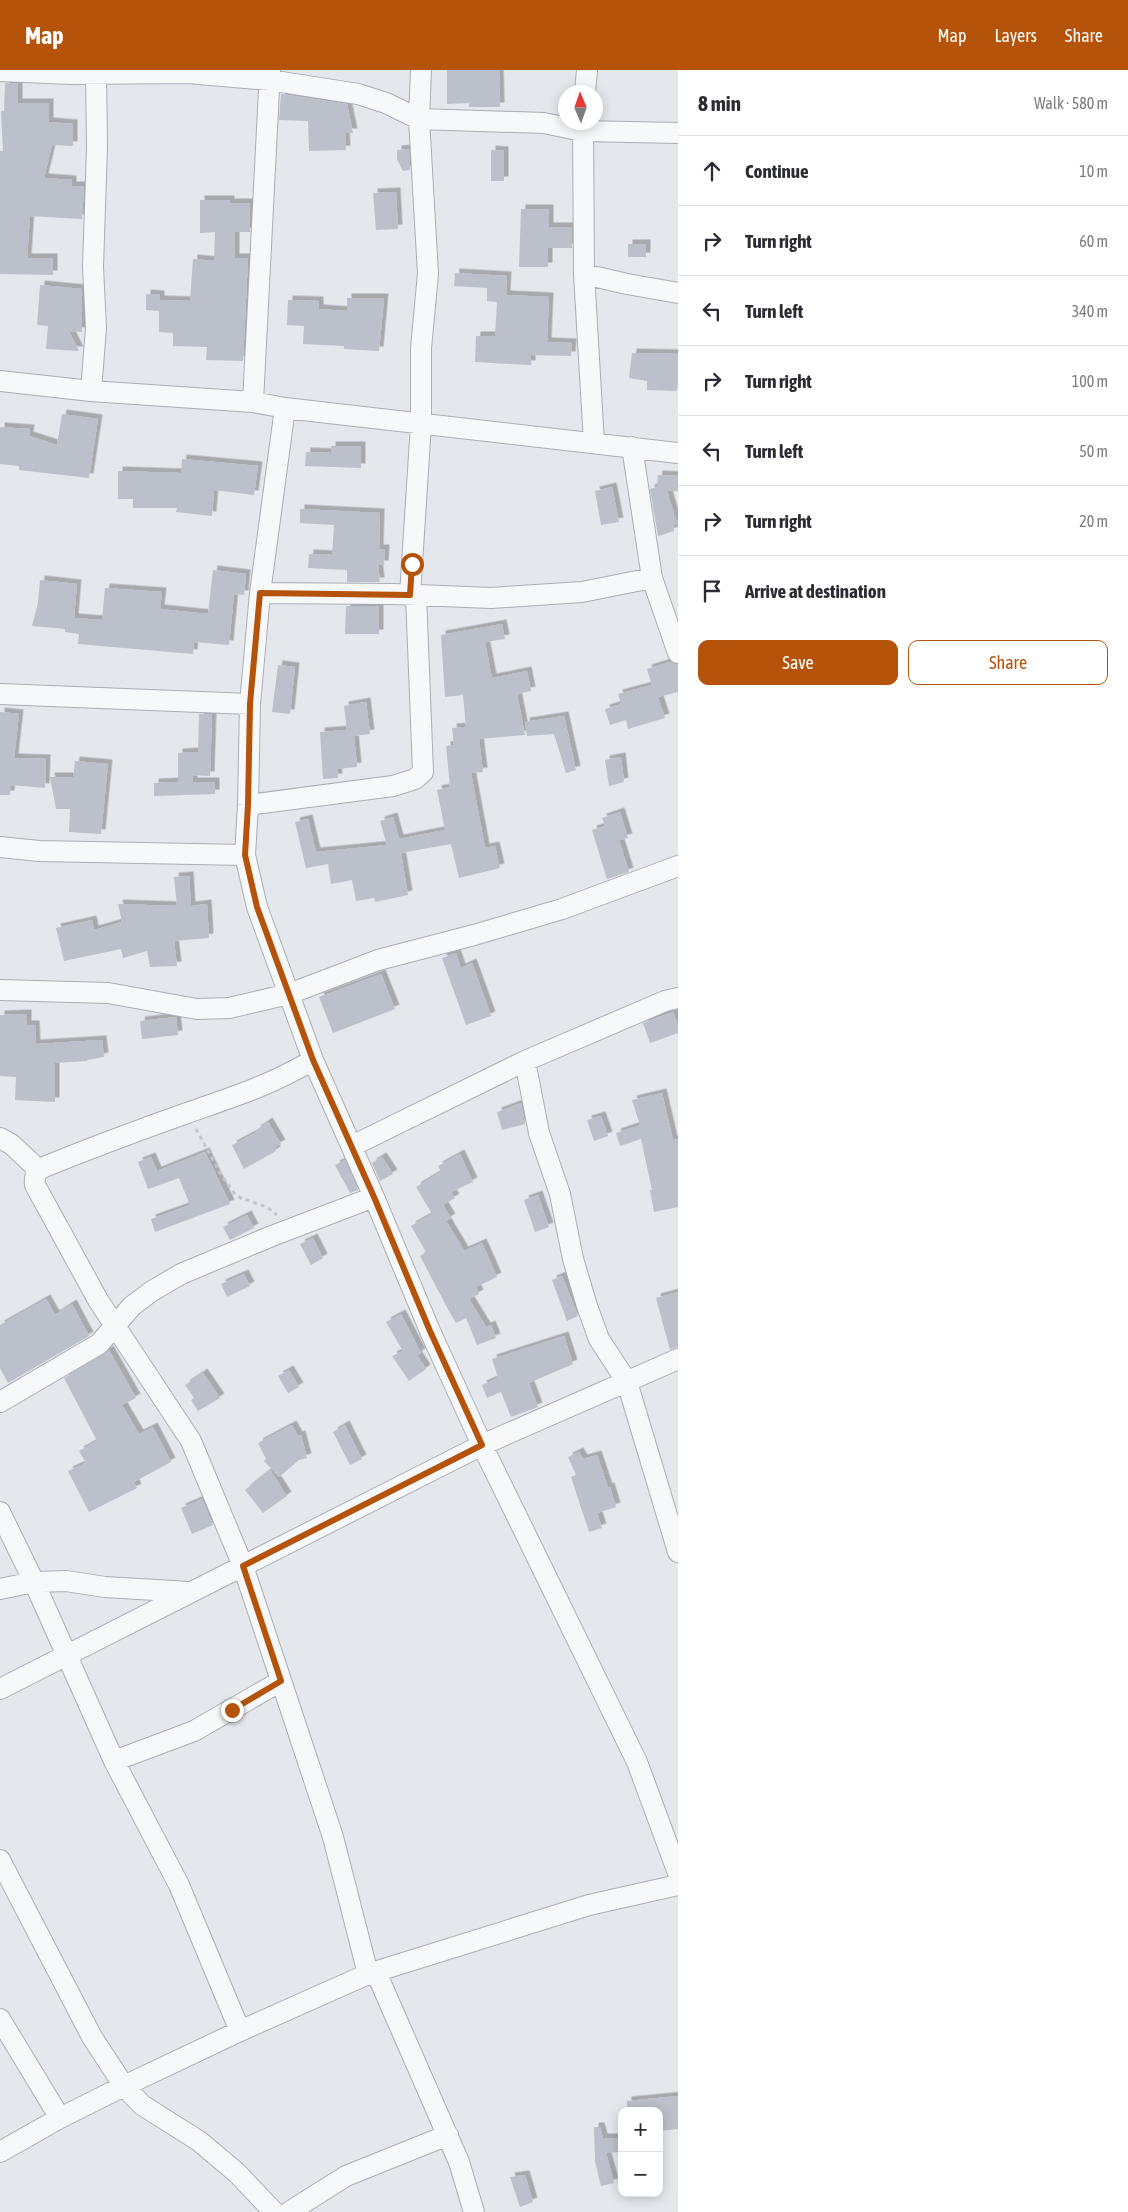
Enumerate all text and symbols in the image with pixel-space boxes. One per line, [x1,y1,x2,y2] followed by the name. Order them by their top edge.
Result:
[25,22,64,49] text: Map
[937,25,966,46] text: Map
[994,25,1037,46] text: Layers
[1065,25,1103,46] text: Share
[558,85,603,130] north arrow
[698,91,741,115] text: 8 min
[1034,94,1108,112] text: Walk · 580 m
[698,157,726,185] icon: ahead
[745,160,809,182] text: Continue
[1079,162,1108,180] text: 10 m
[698,227,726,255] icon: right
[745,230,812,252] text: Turn right
[1079,232,1108,250] text: 60 m
[698,297,726,325] icon: left
[745,300,803,322] text: Turn left
[1072,302,1108,320] text: 340 m
[698,367,726,395] icon: right
[745,370,812,392] text: Turn right
[1072,372,1108,390] text: 100 m
[698,437,726,465] icon: left
[745,440,803,462] text: Turn left
[1079,442,1108,460] text: 50 m
[698,507,726,535] icon: right
[745,510,812,532] text: Turn right
[1079,512,1108,530] text: 20 m
[401,553,424,576] route start
[698,577,726,605] icon: arrive
[745,580,886,602] text: Arrive at destination
[698,640,898,685] button: Save
[908,640,1108,685] button: Share
[221,1699,244,1722] route end
[618,2107,663,2197] map controls
[618,2107,663,2152] button: +
[618,2152,663,2197] button: −

